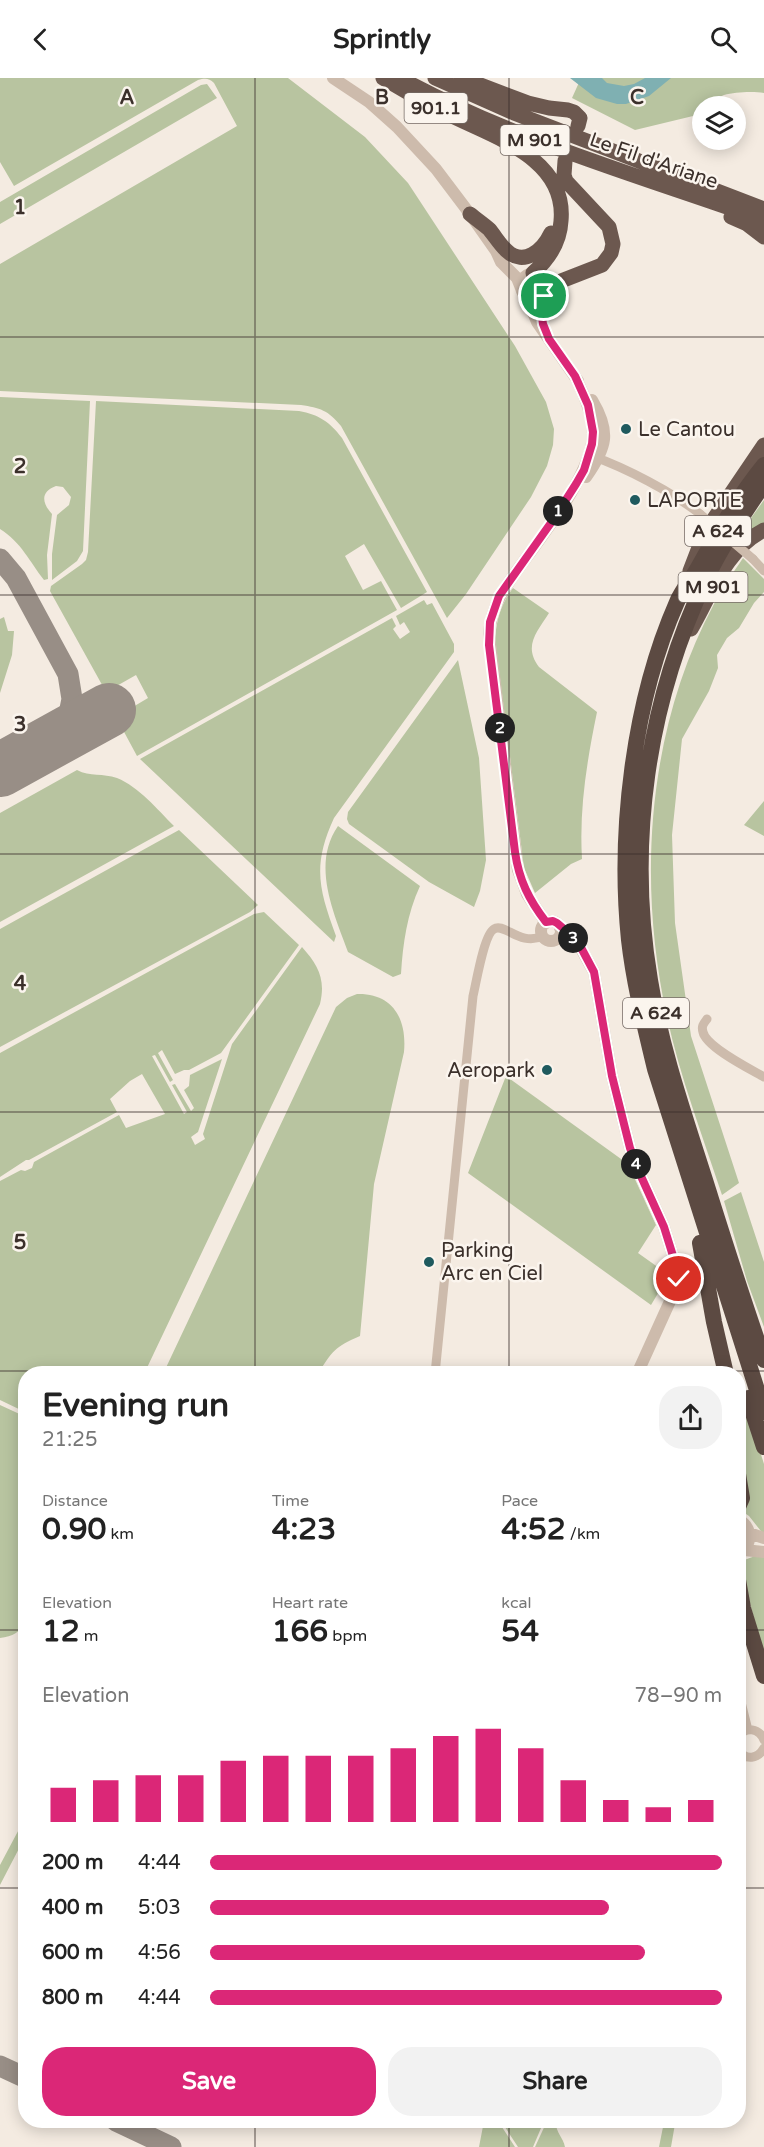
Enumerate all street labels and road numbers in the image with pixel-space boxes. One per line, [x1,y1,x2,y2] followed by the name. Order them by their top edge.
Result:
[404,93,468,123] road number: 901.1
[500,125,570,155] road number: M 901
[586,128,721,194] street label: Le Fil d'Ariane
[685,516,751,546] road number: A 624
[678,572,748,602] road number: M 901
[623,998,689,1028] road number: A 624

